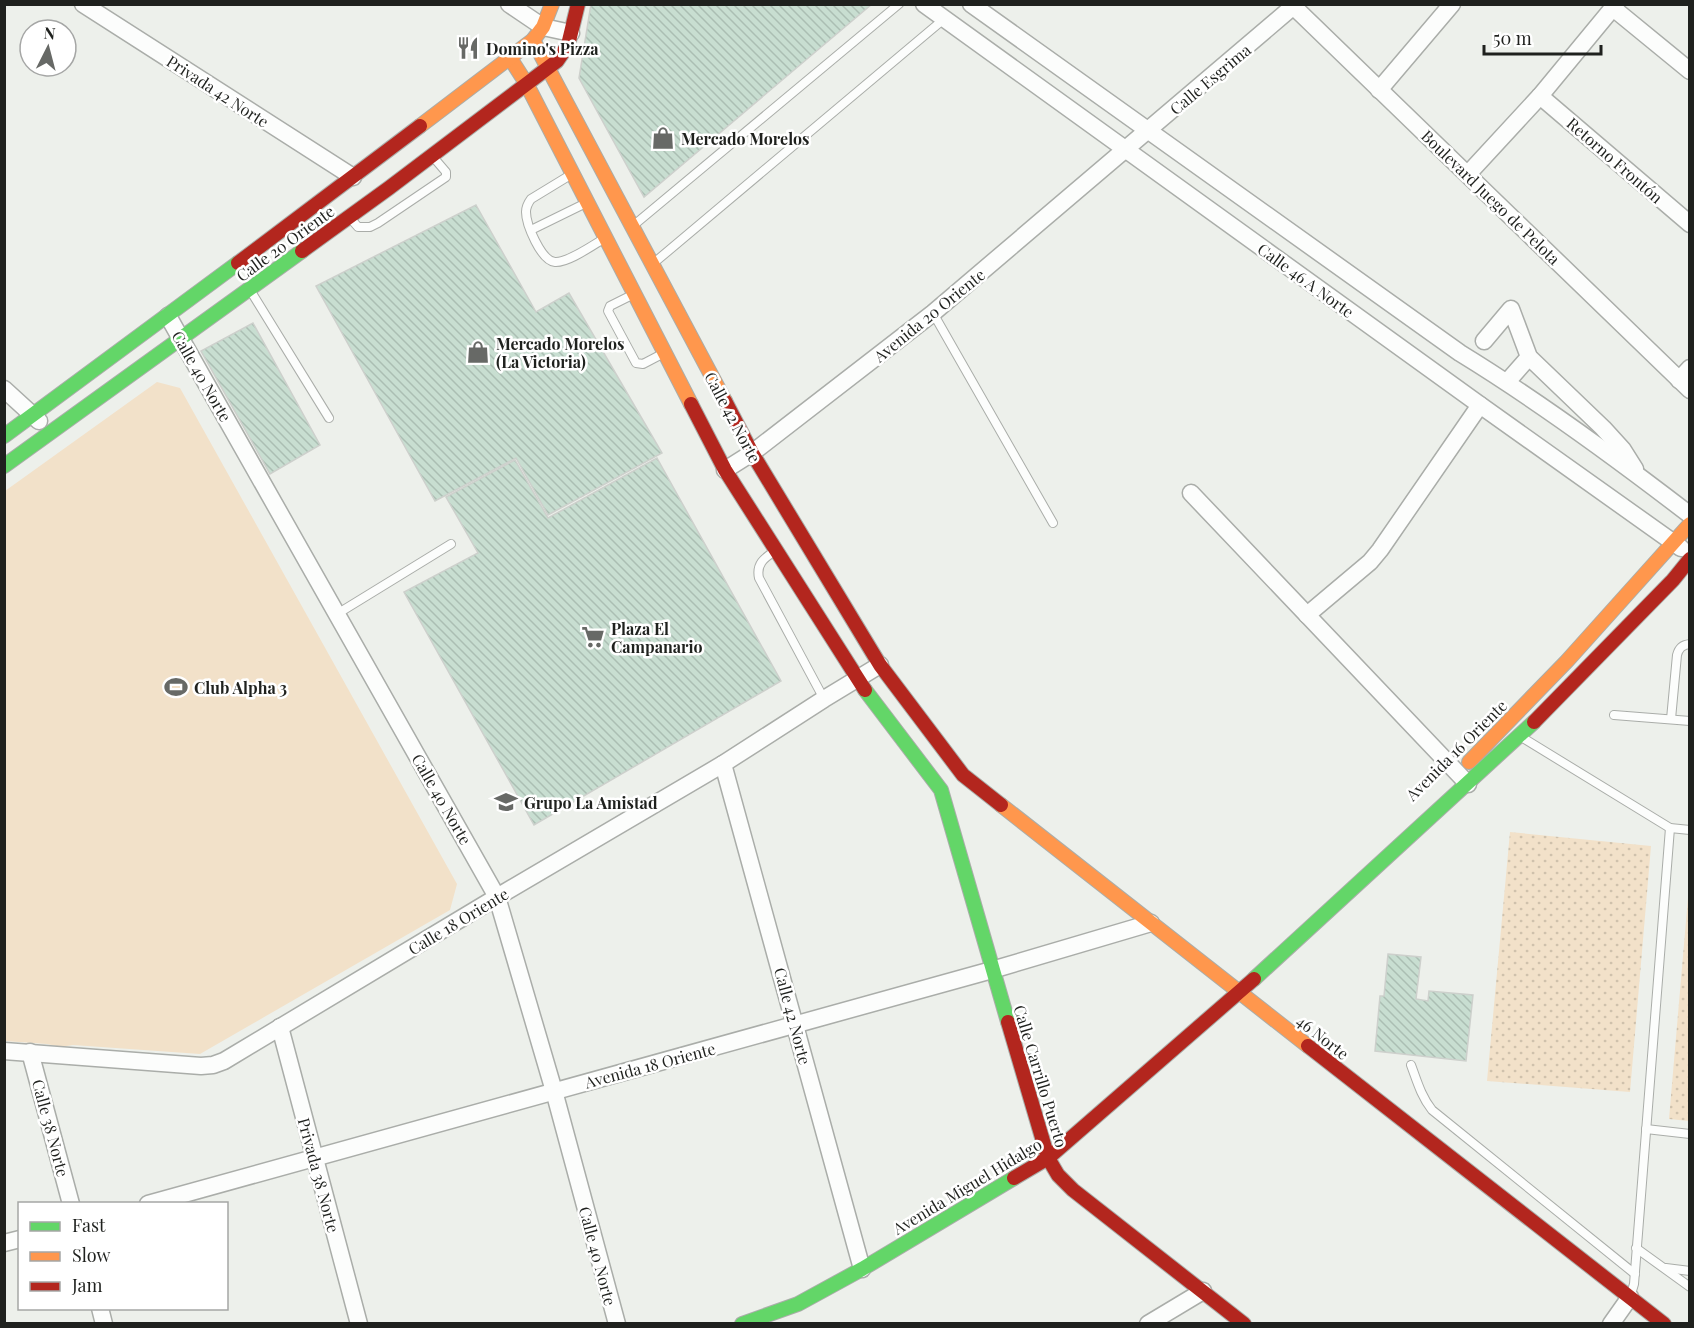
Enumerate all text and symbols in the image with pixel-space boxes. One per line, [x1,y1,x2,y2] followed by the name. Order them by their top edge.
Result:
[18,18,78,78] north arrow
[1484,18,1601,56] scale bar
[43,22,57,44] text: N
[1493,26,1532,50] text: 50 m
[455,35,481,61] restaurant icon: Domino's Pizza
[486,38,599,59] place label: Domino's Pizza
[1165,39,1255,119] street label: Calle Esgrima
[163,50,273,132] street label: Privada 42 Norte
[1563,113,1668,208] street label: Retorno Frontón
[650,125,676,151] shop icon: Mercado Morelos
[1417,125,1565,269] street label: Boulevard Juego de Pelota
[681,128,809,149] place label: Mercado Morelos
[232,200,338,286] street label: Calle 20 Oriente
[1254,238,1358,322] street label: Calle 46 A Norte
[868,264,989,367] street label: Avenida 20 Oriente
[167,327,237,425] street label: Calle 40 Norte
[496,333,624,372] place label: Mercado Morelos (La Victoria)
[465,339,491,365] shop icon: Mercado Morelos (La Victoria)
[700,368,766,466] street label: Calle 42 Norte
[611,618,703,657] place label: Plaza El Campanario
[580,624,606,650] supermarket icon: Plaza El Campanario
[163,674,189,700] sports icon: Club Alpha 3
[194,677,287,698] place label: Club Alpha 3
[1400,695,1511,806] street label: Avenida 16 Oriente
[407,750,477,848] street label: Calle 40 Norte
[493,789,519,815] school or university icon: Grupo La Amistad
[524,792,658,813] place label: Grupo La Amistad
[404,883,512,959] street label: Calle 18 Oriente
[770,965,816,1067] street label: Calle 42 Norte
[1009,1002,1073,1150] street label: Calle Carrillo Puerto
[1293,1010,1353,1064] street label: 46 Norte
[581,1037,718,1093] street label: Avenida 18 Oriente
[28,1077,74,1179] street label: Calle 38 Norte
[294,1115,344,1235] street label: Privada 38 Norte
[888,1133,1045,1239] street label: Avenida Miguel Hidalgo
[18,1202,228,1310] legend
[575,1204,621,1308] street label: Calle 40 Norte
[72,1213,106,1237] text: Fast
[72,1243,110,1267] text: Slow
[71,1273,102,1297] text: Jam

